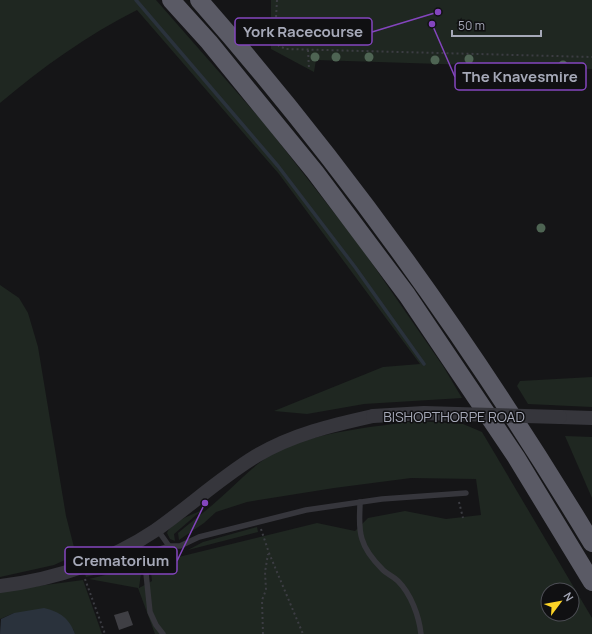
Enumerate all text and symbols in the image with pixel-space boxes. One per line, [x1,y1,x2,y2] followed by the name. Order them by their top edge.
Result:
[452,12,541,38] scale bar
[458,17,485,34] text: 50 m
[235,18,372,45] callout: York Racecourse
[243,21,363,42] text: York Racecourse
[455,63,586,90] callout: The Knavesmire
[462,66,578,87] text: The Knavesmire
[383,407,525,426] street label: BISHOPTHORPE ROAD
[65,547,177,574] callout: Crematorium
[73,550,169,571] text: Crematorium
[540,582,580,622] north arrow
[560,589,577,604] text: N

